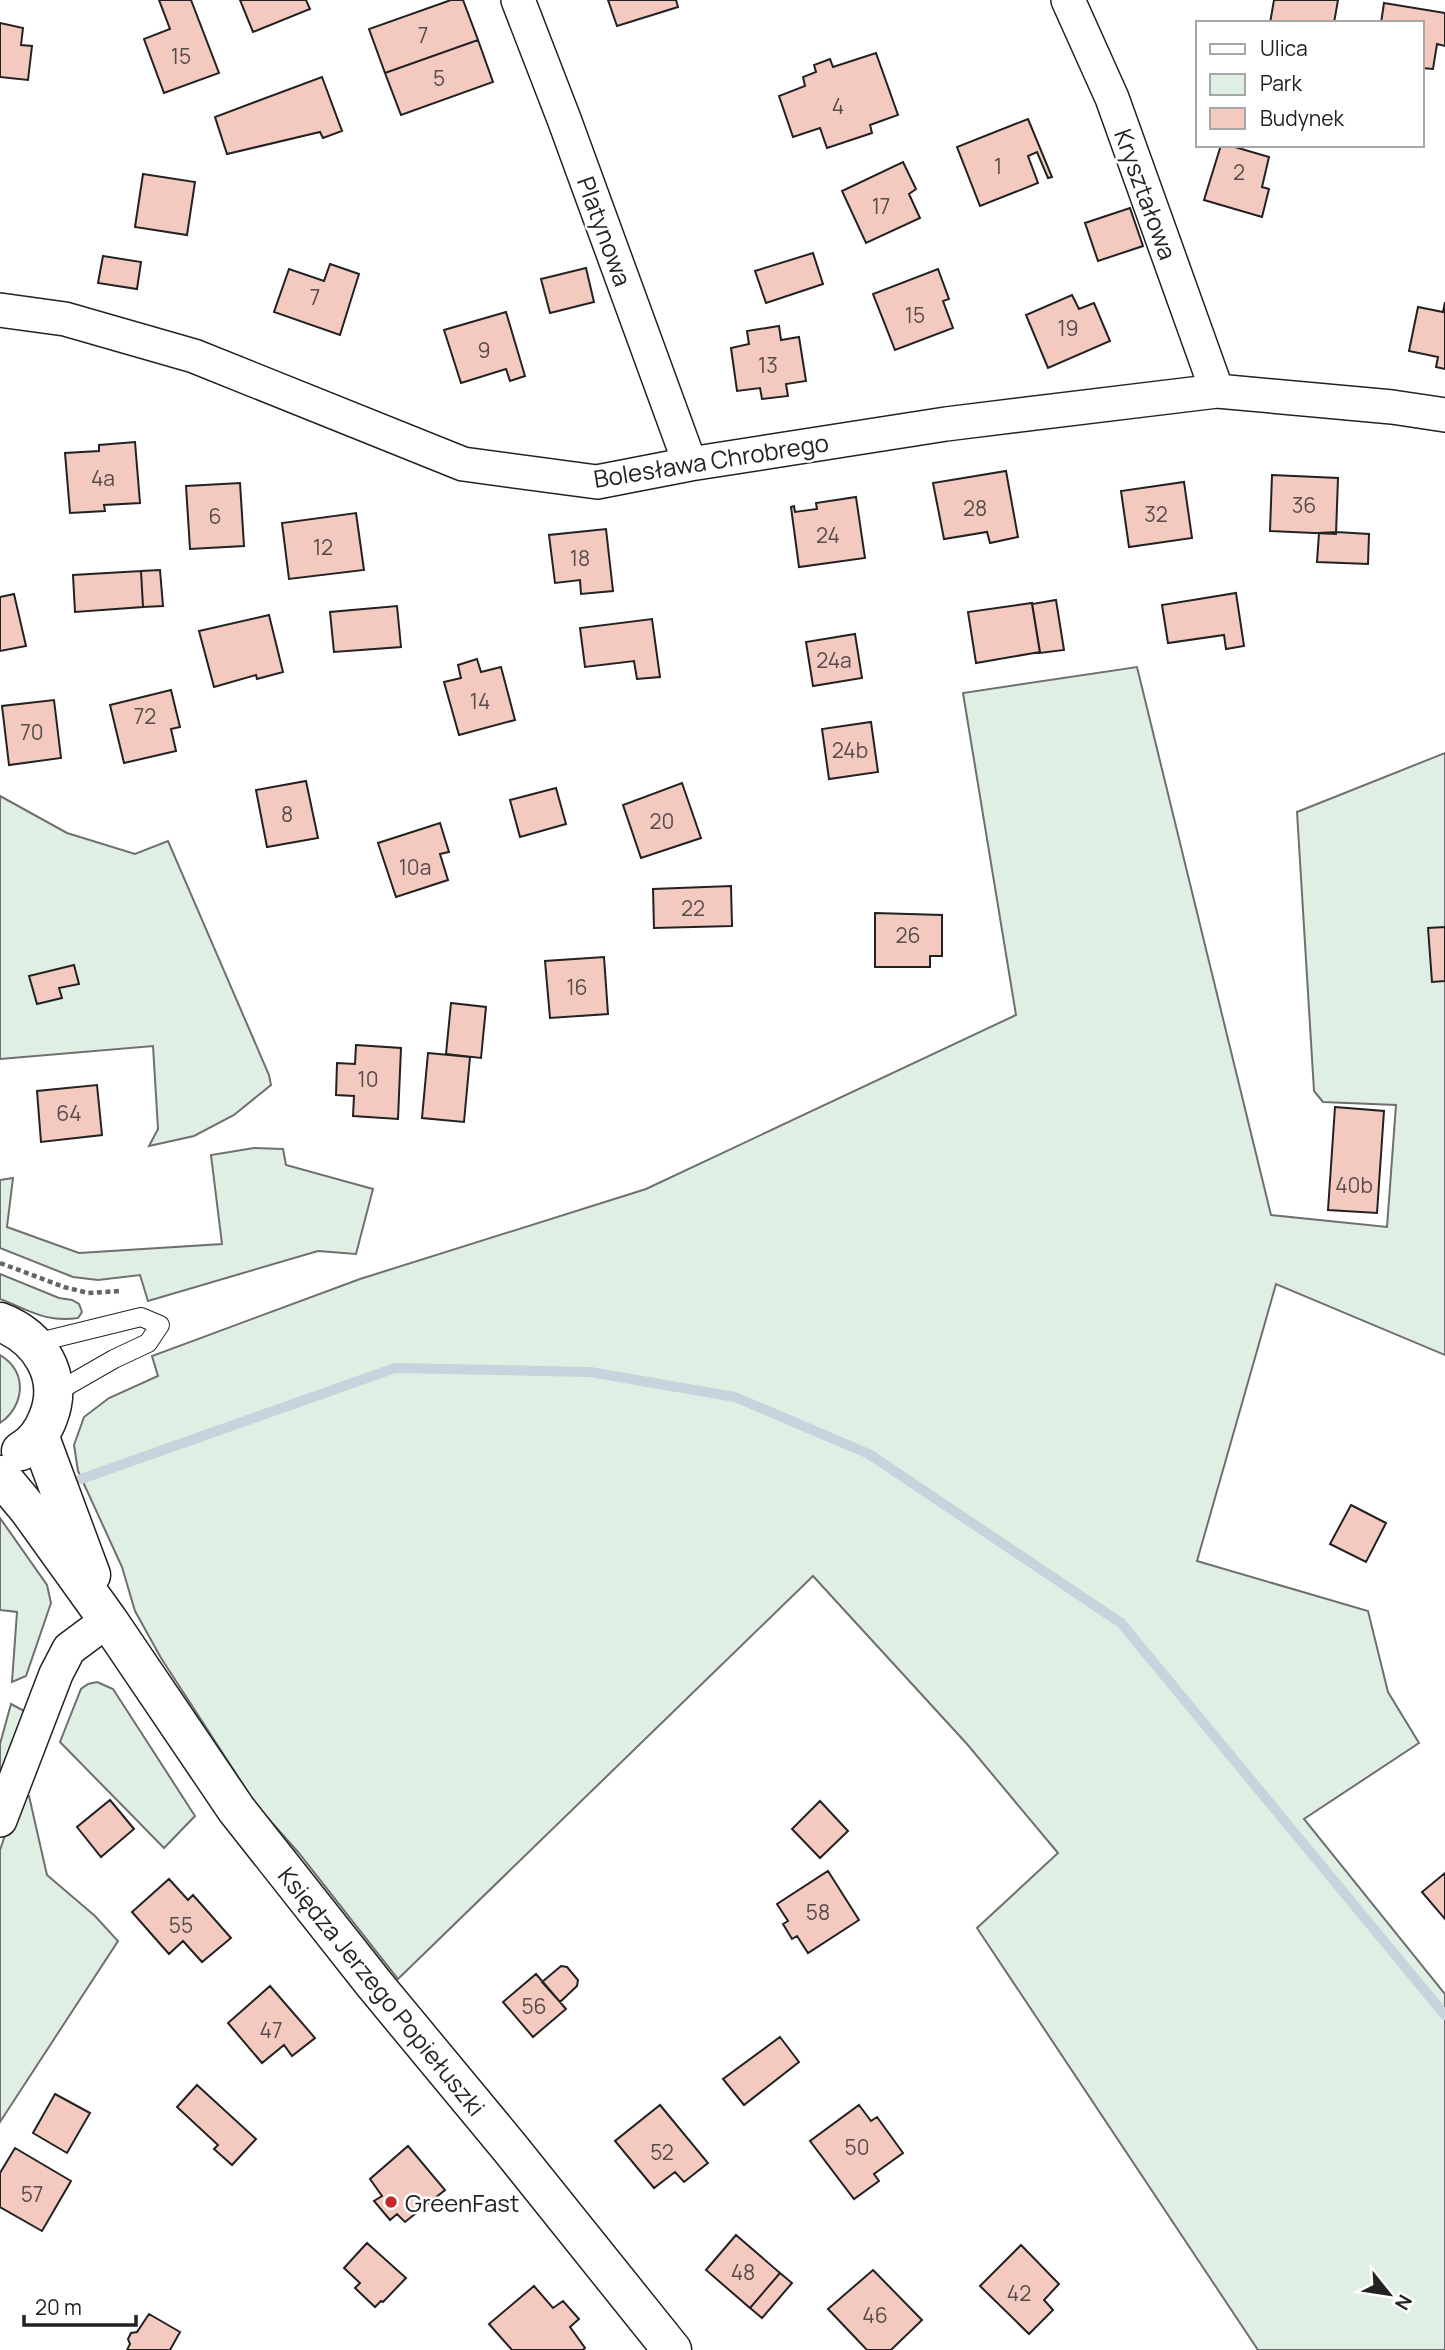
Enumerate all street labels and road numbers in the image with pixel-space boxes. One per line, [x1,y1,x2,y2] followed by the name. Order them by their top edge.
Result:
[1107,124,1185,264] street label: Kryształowa
[570,172,640,290] street label: Platynowa
[591,425,831,495] street label: Bolesława Chrobrego
[271,1860,493,2122] street label: Księdza Jerzego Popiełuszki

